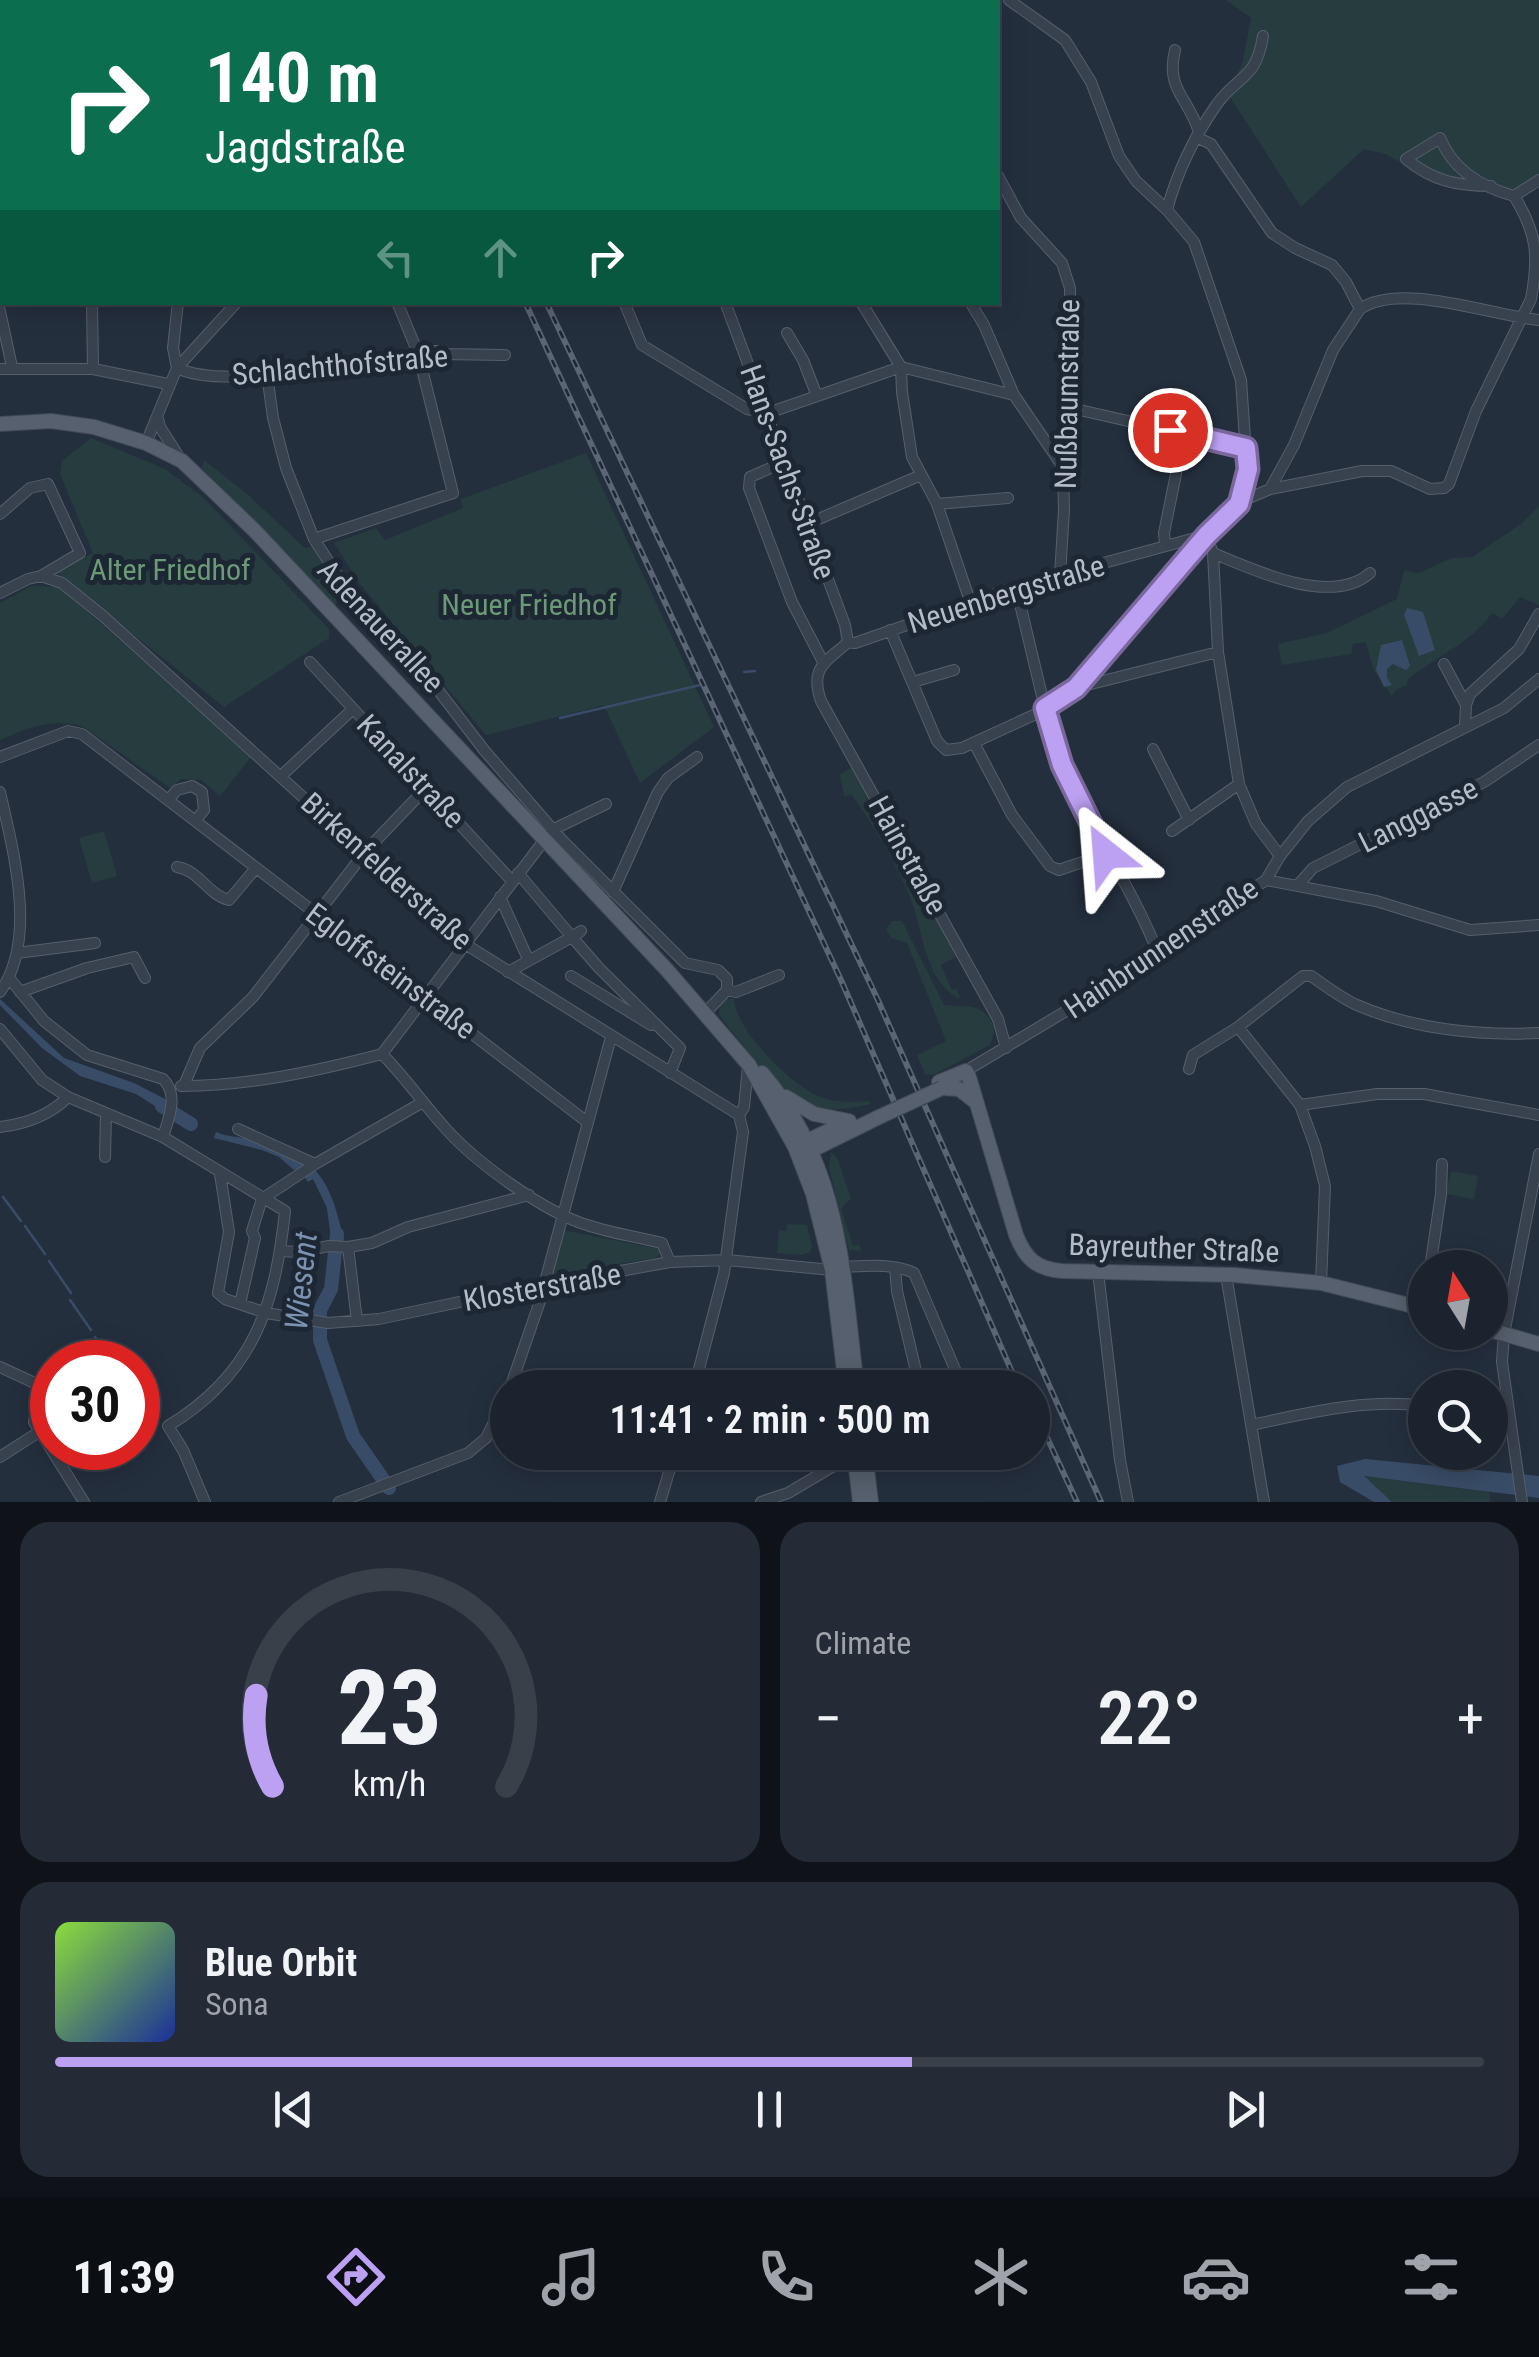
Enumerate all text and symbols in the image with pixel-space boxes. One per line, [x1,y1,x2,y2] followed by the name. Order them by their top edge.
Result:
[205,37,379,119] text: 140 m
[40,40,170,170] icon: right
[205,121,406,174] text: Jagdstraße
[368,230,423,285] icon: left
[473,230,528,285] icon: ahead
[578,230,633,285] icon: right
[1048,299,1086,489] street label: Nußbaumstraße
[231,338,449,392] street label: Schlachthofstraße
[733,360,843,584] street label: Hans-Sachs-Straße
[1128,388,1213,473] pin
[1143,403,1198,458] icon: arrive
[904,548,1108,640] street label: Neuenbergstraße
[89,552,251,587] park label: Alter Friedhof
[311,552,451,700] street label: Adenauerallee
[441,587,617,622] park label: Neuer Friedhof
[350,707,472,835] street label: Kanalstraße
[1353,770,1483,860] street label: Langgasse
[294,785,480,957] street label: Birkenfelderstraße
[861,790,955,920] street label: Hainstraße
[1054,802,1158,906] position arrow
[1058,870,1264,1026] street label: Hainbrunnenstraße
[299,896,483,1046] street label: Egloffsteinstraße
[1068,1227,1280,1269] street label: Bayreuther Straße
[277,1229,325,1332] water label: Wiesent
[1408,1250,1508,1350] north arrow
[1408,1250,1508,1470] map controls
[461,1256,623,1318] street label: Klosterstraße
[30,1340,160,1470] speed limit sign: 30
[1408,1370,1508,1470] button: search
[610,1398,930,1442] text: 11:41 · 2 min · 500 m
[815,1624,911,1662] text: Climate
[337,1648,442,1769] text: 23
[1097,1674,1202,1762] text: 22°
[815,1687,842,1751] text: −
[1457,1687,1484,1751] text: +
[353,1763,427,1805] text: km/h
[205,1941,357,1985] text: Blue Orbit
[205,1985,268,2023] text: Sona
[266,2082,321,2137] icon: previous
[742,2082,797,2137] icon: pause
[1218,2082,1273,2137] icon: next
[321,2242,391,2312] icon: directions
[536,2242,606,2312] icon: music
[751,2242,821,2312] icon: phone
[966,2242,1036,2312] icon: climate
[1181,2242,1251,2312] icon: car
[1396,2242,1466,2312] icon: filters
[73,2251,176,2304] text: 11:39

